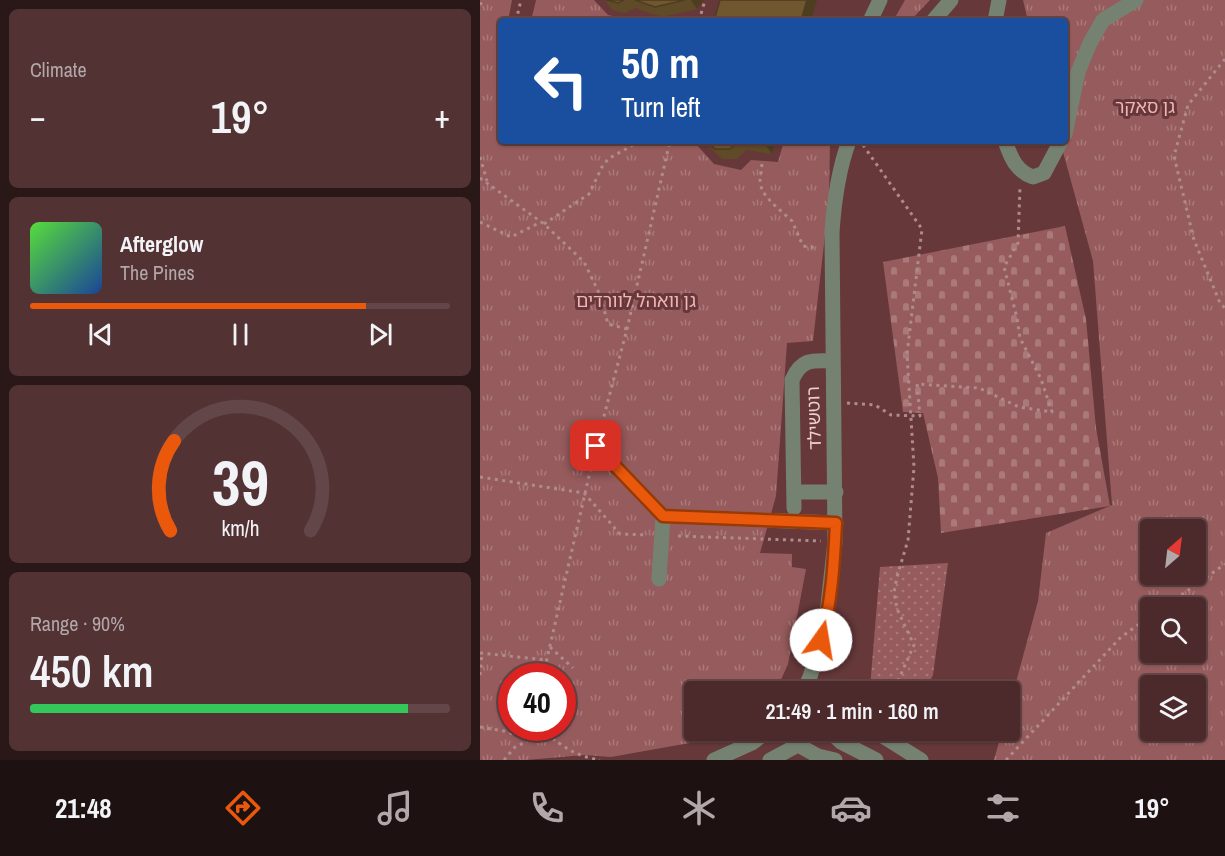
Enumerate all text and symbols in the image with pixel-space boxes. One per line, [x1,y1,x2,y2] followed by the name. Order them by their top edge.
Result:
[621,35,700,91] text: 50 m
[522,42,600,120] icon: left
[30,56,87,83] text: Climate
[210,86,270,147] text: 19°
[621,89,700,125] text: Turn left
[30,94,46,138] text: −
[434,94,450,138] text: +
[1115,94,1175,119] park label: גן סאקר
[120,229,203,259] text: Afterglow
[120,259,195,286] text: The Pines
[576,288,696,313] park label: גן וואהל לוורדים
[84,318,117,351] icon: previous
[224,318,257,351] icon: pause
[364,318,397,351] icon: next
[800,386,827,450] street label: רוטשילד
[570,420,621,471] pin
[579,429,612,462] icon: arrive
[212,440,268,524] text: 39
[221,514,259,543] text: km/h
[1140,519,1206,585] north arrow
[1140,519,1206,741] map controls
[1140,597,1206,663] button: search
[789,608,853,672] position arrow
[30,610,125,637] text: Range · 90%
[30,640,154,701] text: 450 km
[498,663,576,741] speed limit sign: 40
[1140,675,1206,741] button: layers
[765,696,939,726] text: 21:49 · 1 min · 160 m
[222,787,264,829] icon: directions
[374,787,416,829] icon: music
[526,787,568,829] icon: phone
[678,787,720,829] icon: climate
[830,787,872,829] icon: car
[982,787,1024,829] icon: filters
[55,790,112,826] text: 21:48
[1134,790,1170,826] text: 19°

